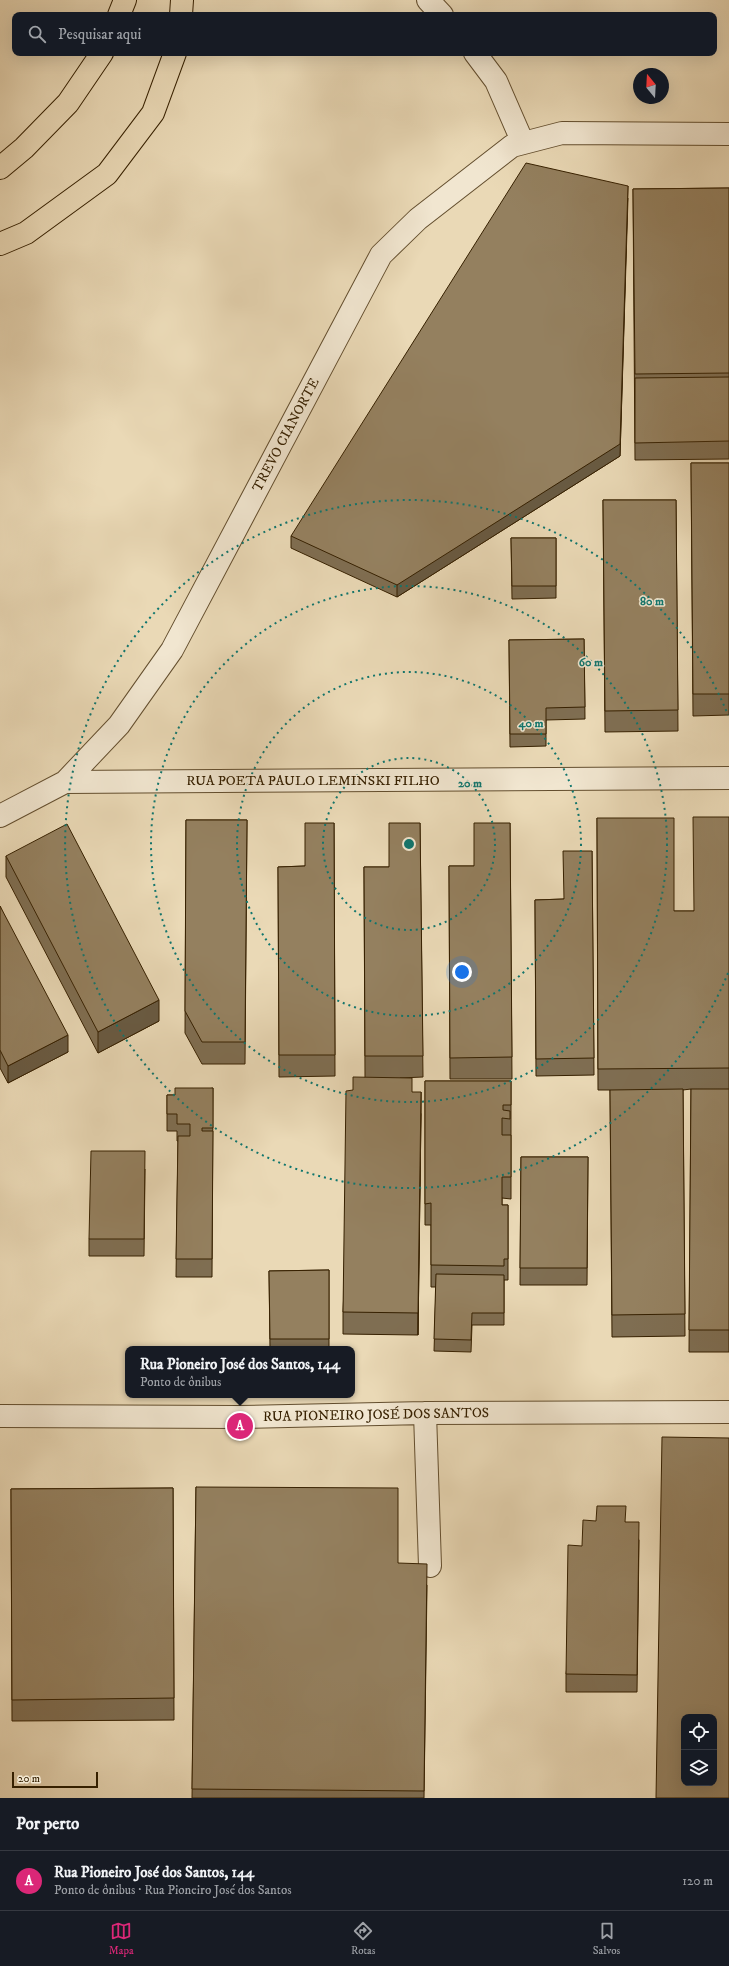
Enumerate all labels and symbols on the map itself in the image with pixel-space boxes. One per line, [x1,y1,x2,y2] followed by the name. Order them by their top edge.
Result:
[633,68,669,104] north arrow
[248,375,324,495] street label: TREVO CIANORTE
[640,594,664,609] text: 80 m
[579,655,603,670] text: 60 m
[518,716,543,731] text: 40 m
[186,772,440,790] street label: RUA POETA PAULO LEMINSKI FILHO
[458,776,482,791] text: 20 m
[402,837,416,851] centre of rings
[452,962,472,982] your location
[263,1404,489,1426] street label: RUA PIONEIRO JOSÉ DOS SANTOS
[227,1411,253,1441] pin: A
[12,1770,98,1789] scale bar

